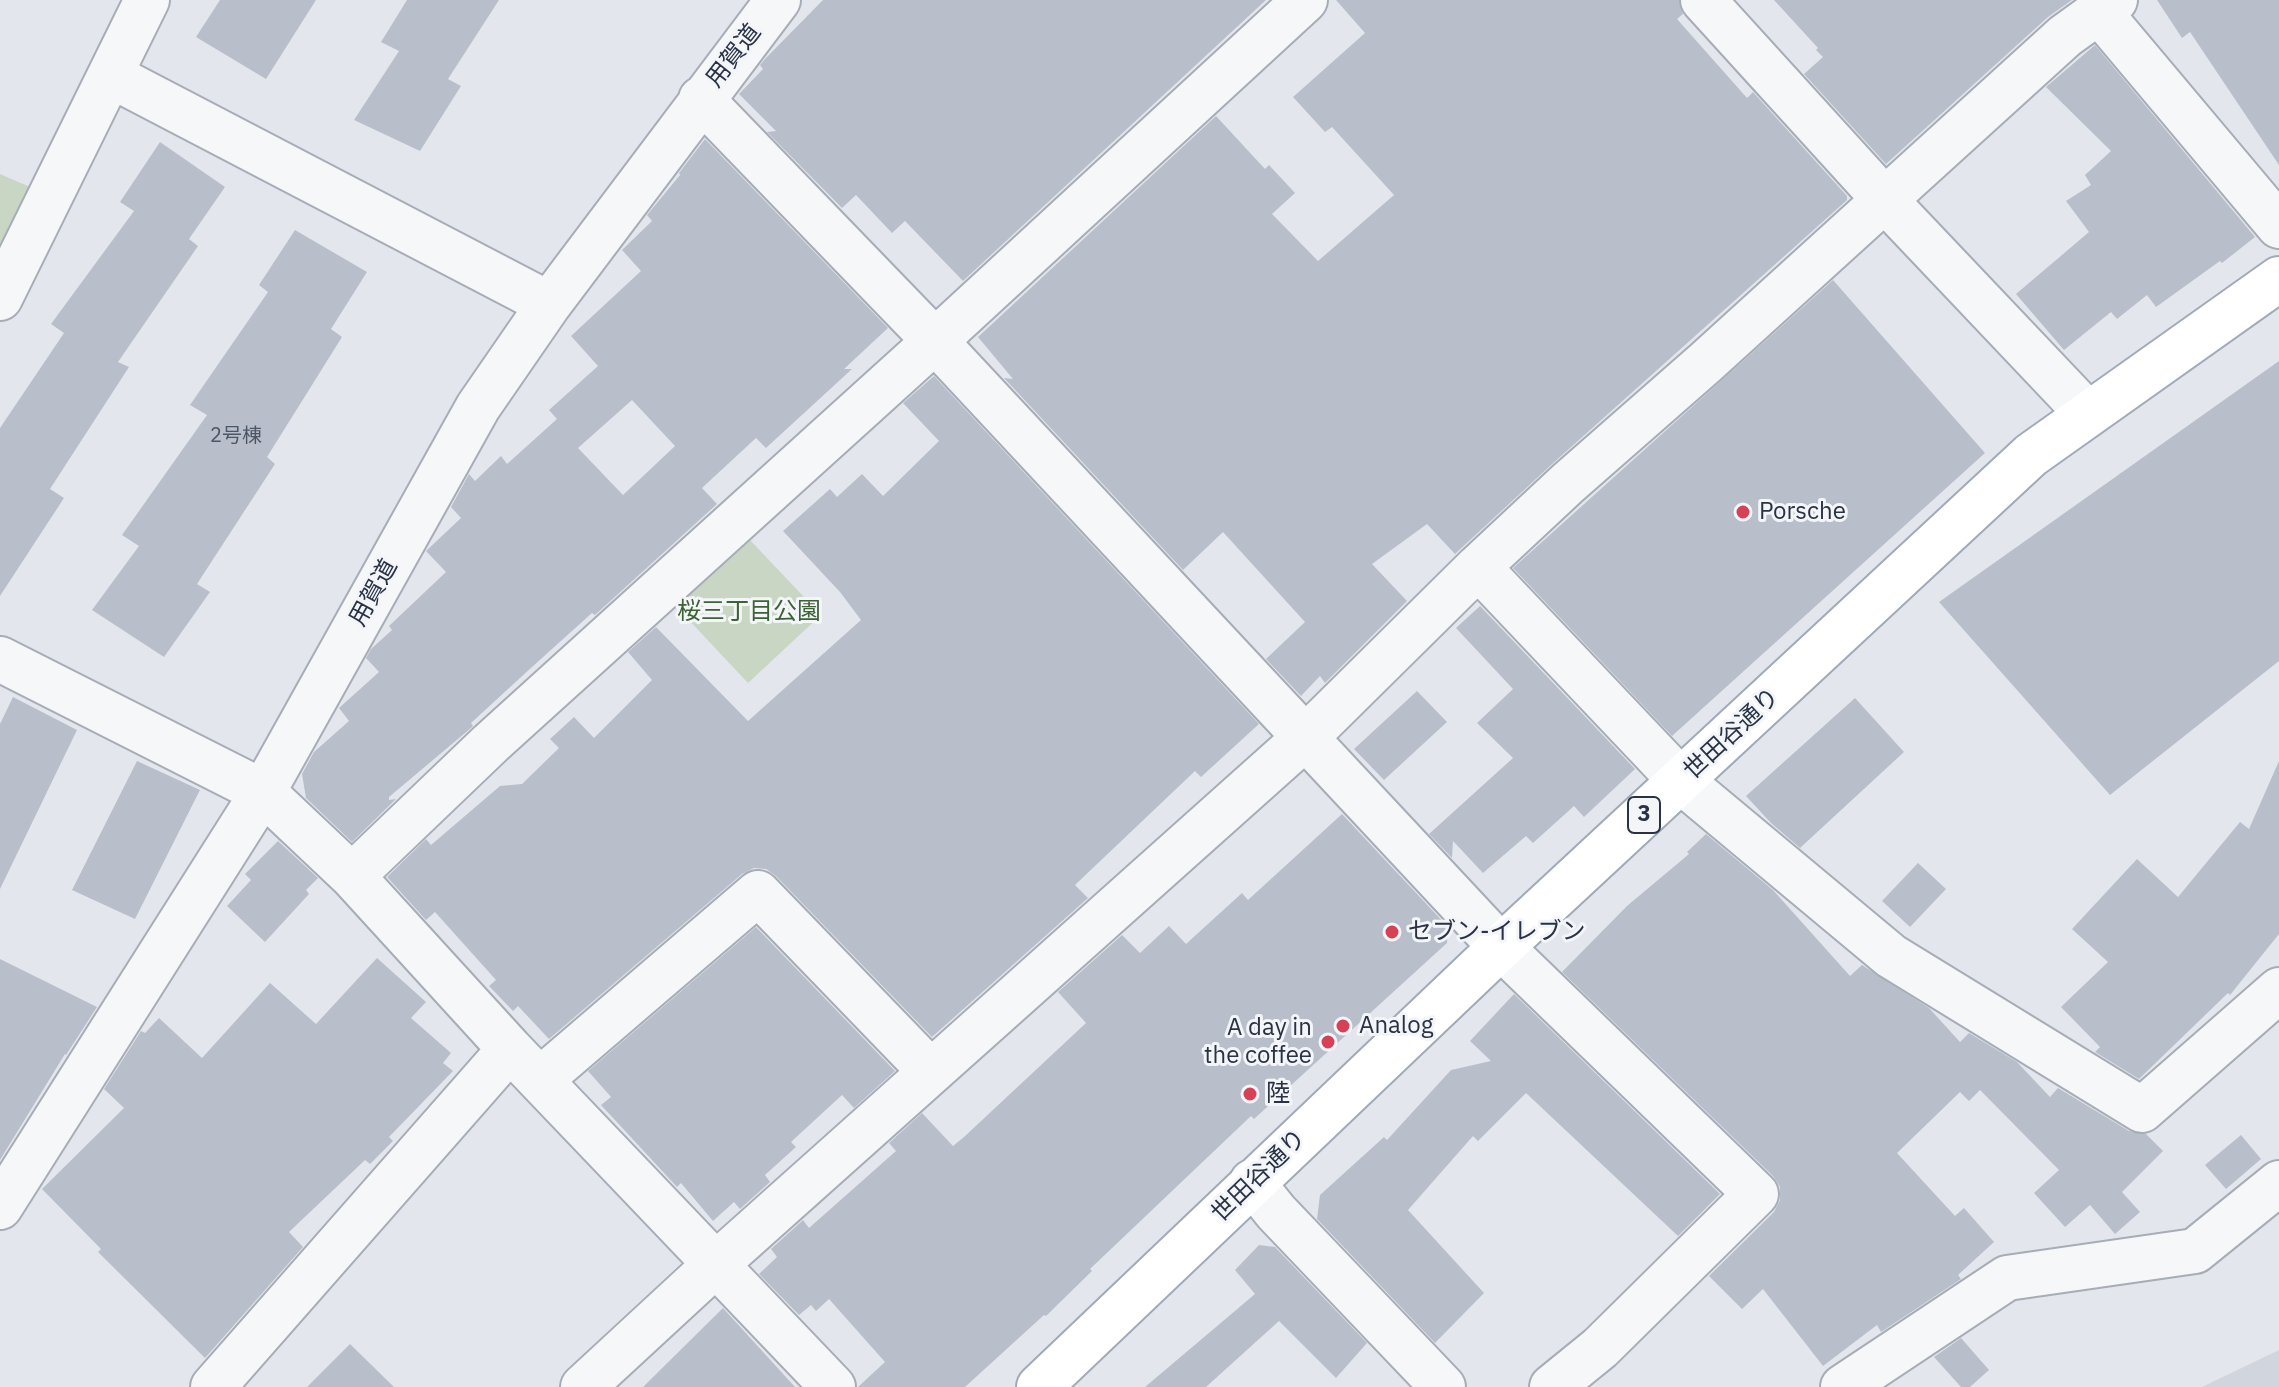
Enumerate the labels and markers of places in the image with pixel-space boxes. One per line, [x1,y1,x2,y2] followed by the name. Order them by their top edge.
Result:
[1759,498,1846,526] place label: Porsche
[1734,503,1752,521] marker: Porsche
[1408,918,1586,946] place label: セブン-イレブン
[1383,923,1401,941] marker: セブン-イレブン
[1359,1012,1433,1040] place label: Analog
[1204,1014,1312,1070] place label: A day in the coffee
[1334,1017,1352,1035] marker: Analog
[1319,1033,1337,1051] marker: A day in the coffee
[1266,1080,1290,1108] place label: 陸
[1241,1085,1259,1103] marker: 陸

